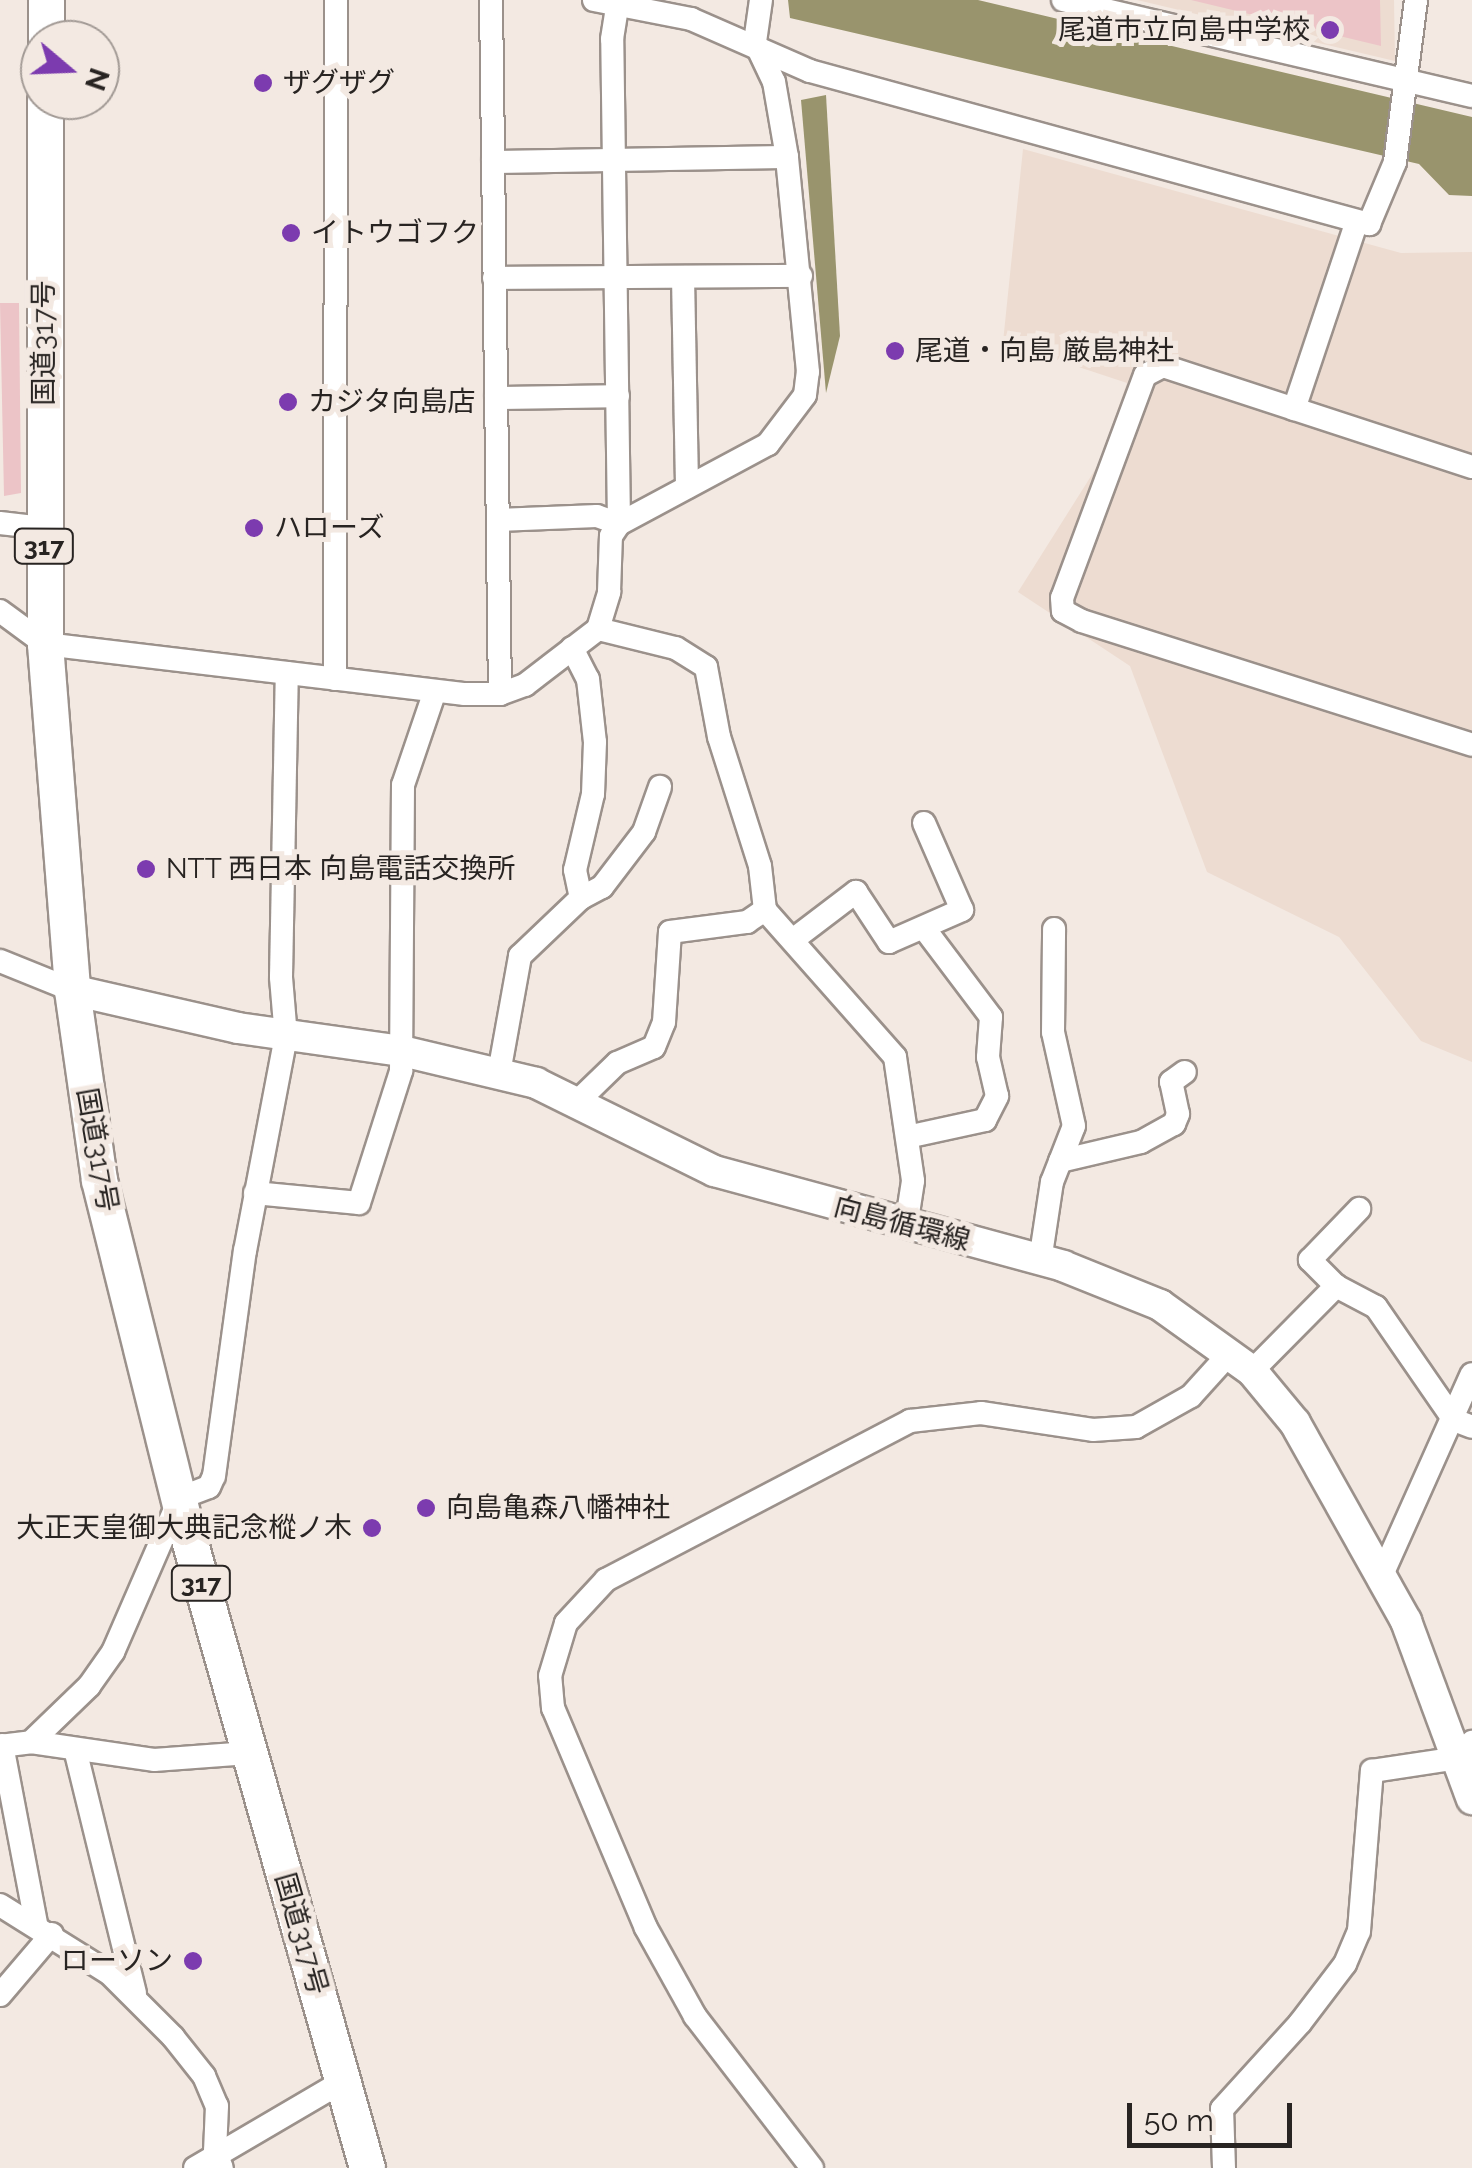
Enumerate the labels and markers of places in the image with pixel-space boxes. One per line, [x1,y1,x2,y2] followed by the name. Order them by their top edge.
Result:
[1058,13,1310,47] place label: 尾道市立向島中学校
[1319,19,1341,41] marker: 尾道市立向島中学校
[283,66,395,100] place label: ザグザグ
[252,72,274,94] marker: ザグザグ
[311,216,479,250] place label: イトウゴフク
[280,222,302,244] marker: イトウゴフク
[915,334,1174,368] place label: 尾道・向島 厳島神社
[884,340,906,362] marker: 尾道・向島 厳島神社
[308,385,476,419] place label: カジタ向島店
[277,391,299,413] marker: カジタ向島店
[274,511,386,545] place label: ハローズ
[243,517,265,539] marker: ハローズ
[166,852,516,886] place label: NTT 西日本 向島電話交換所
[135,858,157,880] marker: NTT 西日本 向島電話交換所
[446,1491,670,1525] place label: 向島亀森八幡神社
[415,1497,437,1519] marker: 向島亀森八幡神社
[16,1511,352,1545] place label: 大正天皇御大典記念樅ノ木
[361,1517,383,1539] marker: 大正天皇御大典記念樅ノ木
[61,1944,173,1978] place label: ローソン
[182,1950,204,1972] marker: ローソン

